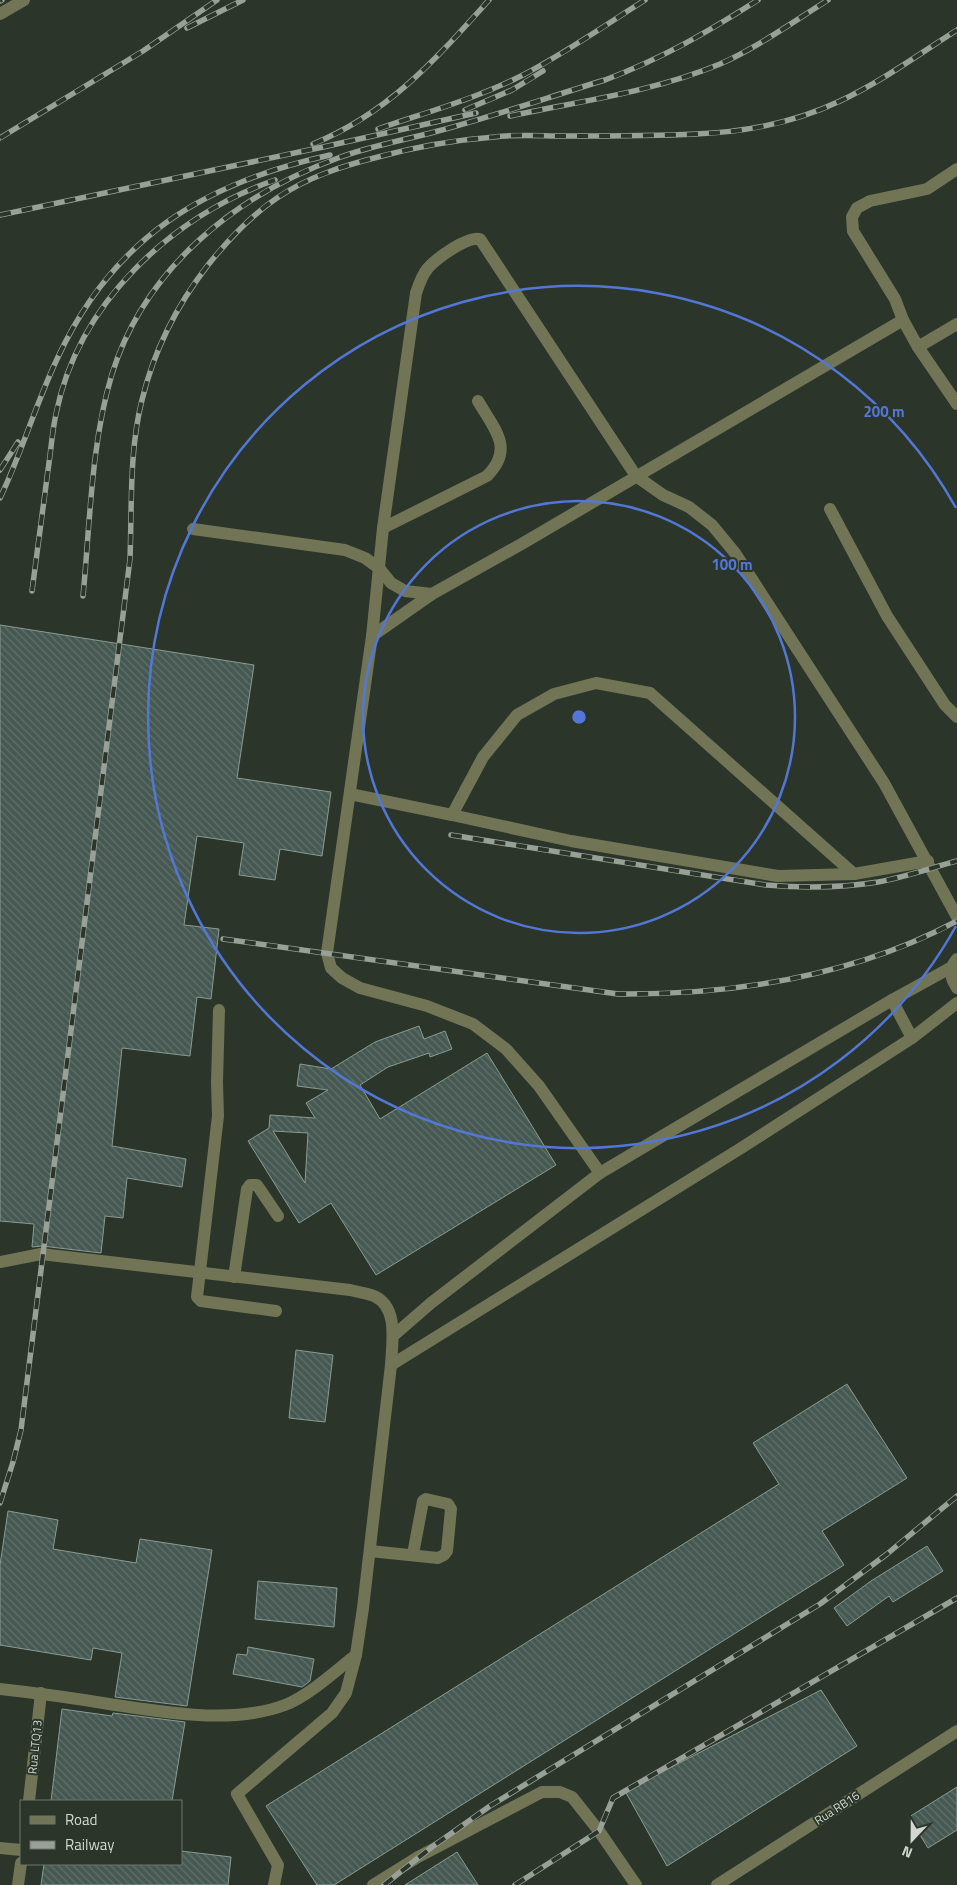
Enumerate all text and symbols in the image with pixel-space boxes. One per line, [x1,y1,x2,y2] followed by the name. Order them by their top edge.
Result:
[863,400,905,423] text: 200 m
[711,553,753,576] text: 100 m
[570,708,588,726] centre of rings
[22,1719,47,1775] street label: Rua LTQ13
[810,1786,863,1829] street label: Rua RB16
[20,1800,182,1865] legend
[65,1808,97,1831] text: Road
[887,1815,937,1865] north arrow
[65,1833,115,1856] text: Railway
[899,1841,915,1864] text: N

